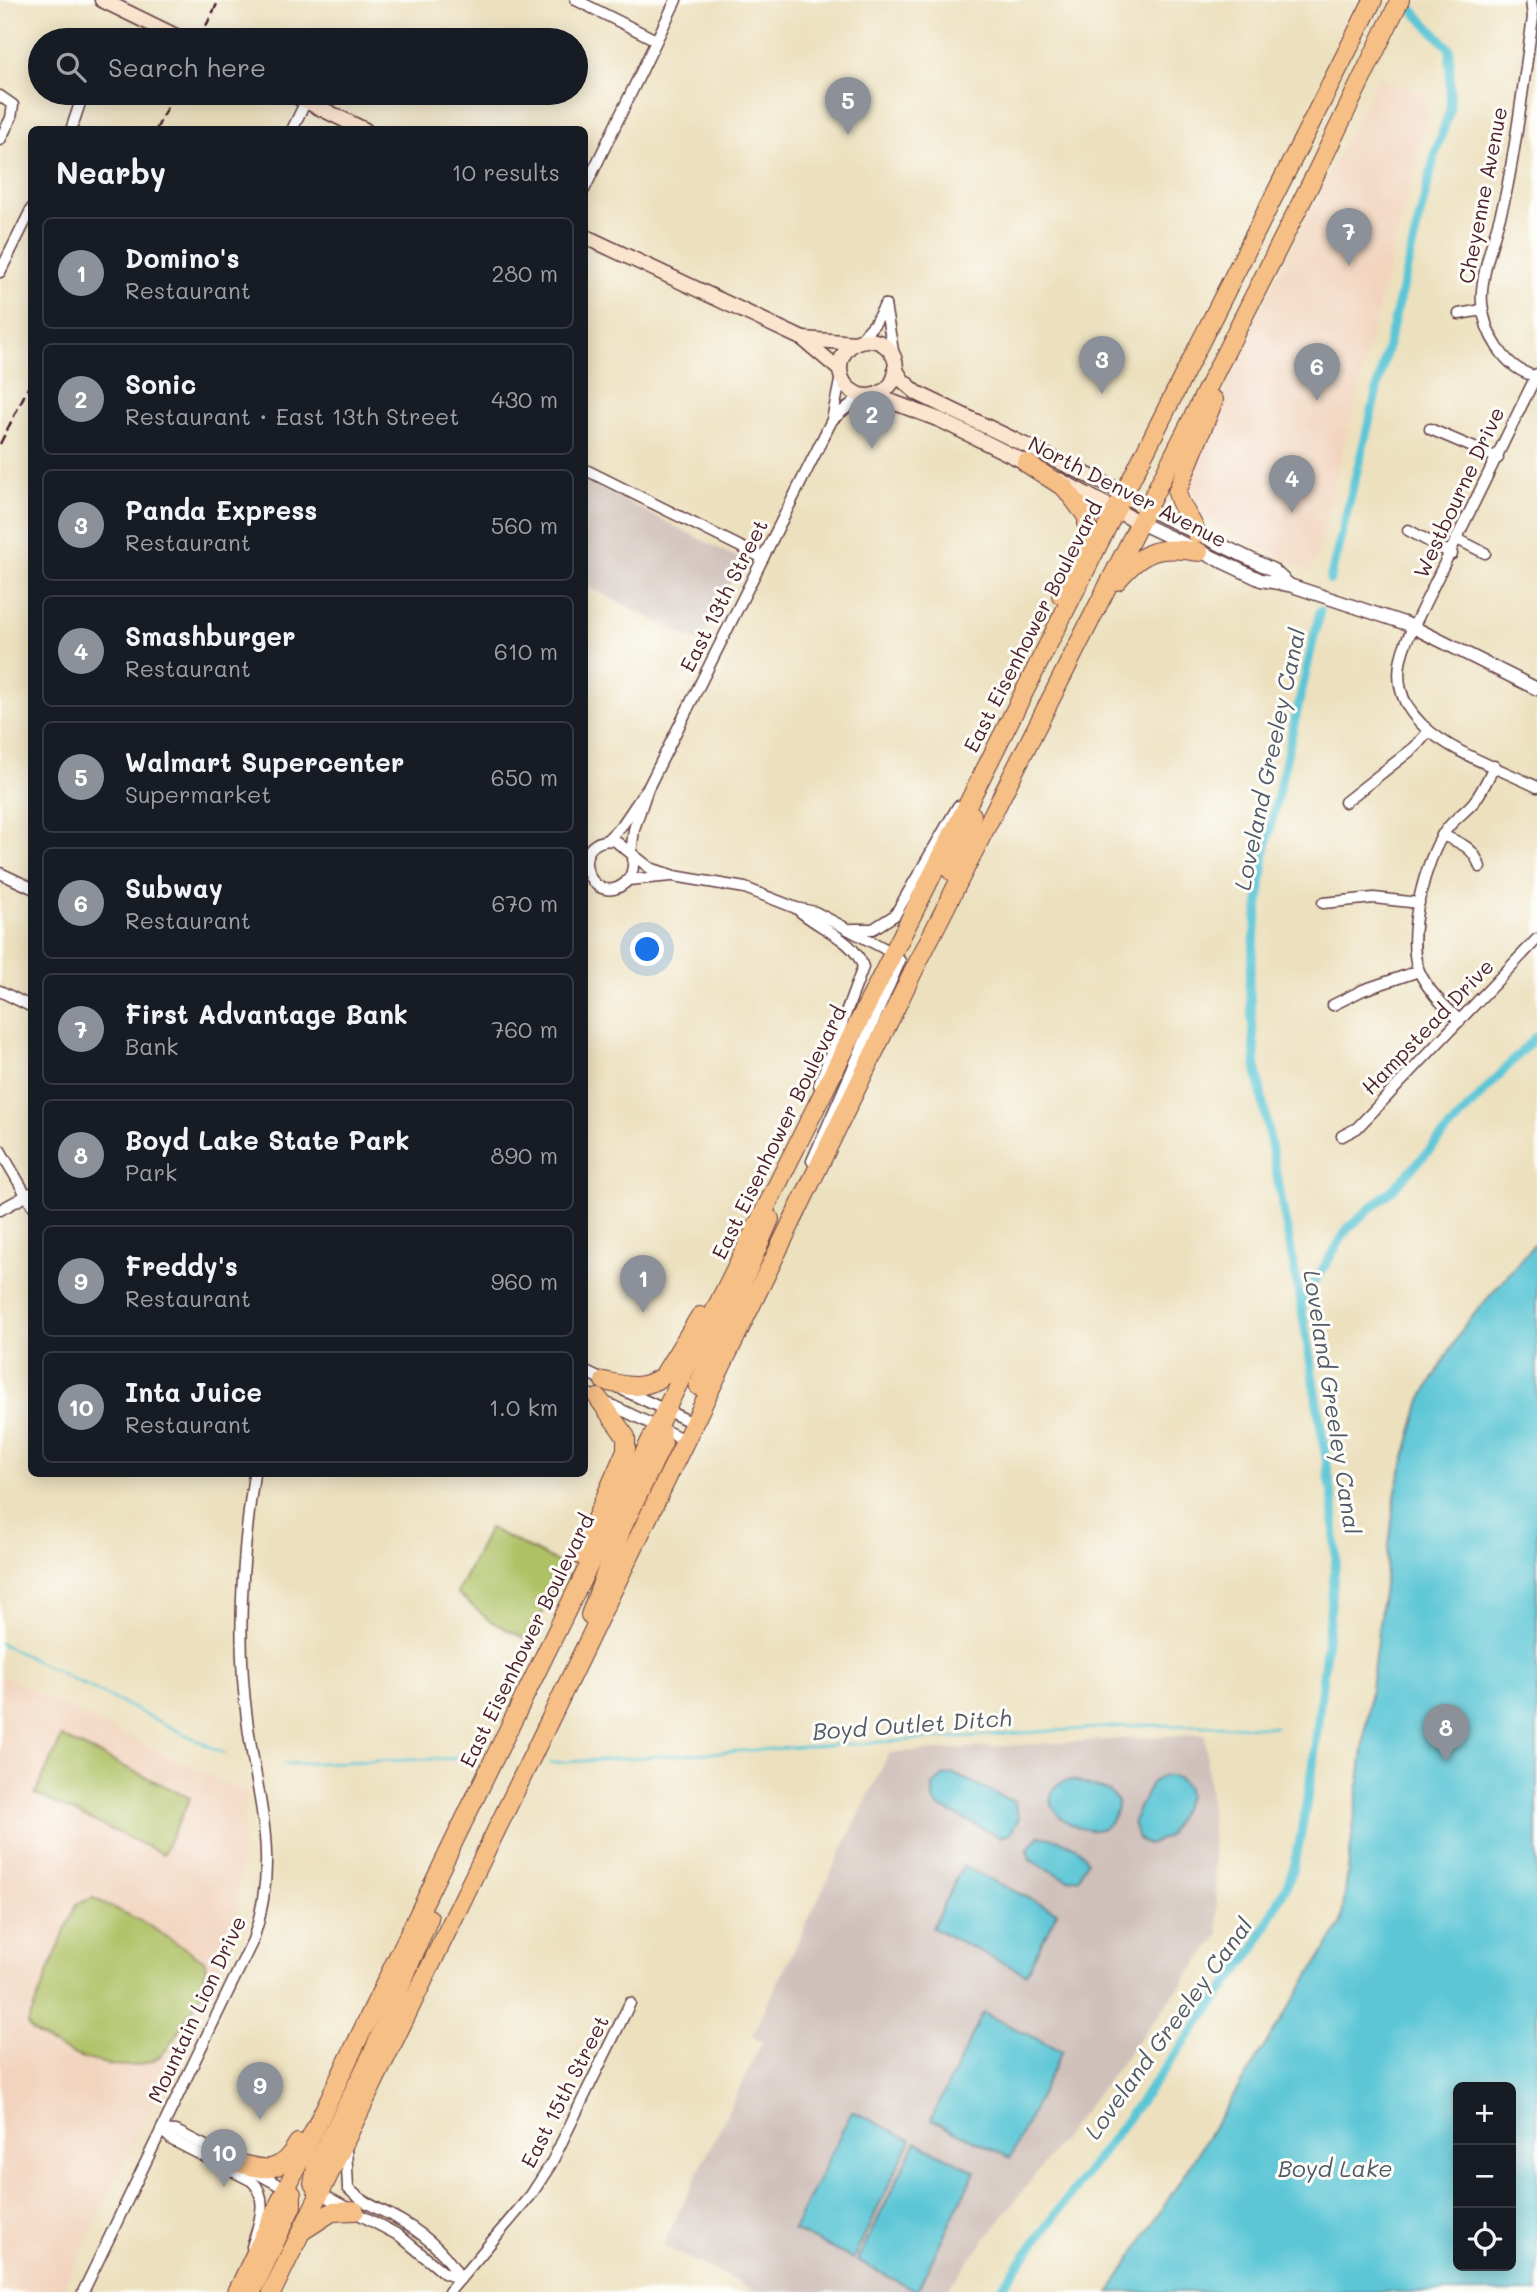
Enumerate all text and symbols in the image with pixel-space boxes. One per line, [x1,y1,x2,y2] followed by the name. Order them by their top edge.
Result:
[28,28,588,105] search box
[52,48,90,86] icon: search
[108,50,266,84] text: Search here
[825,77,871,135] pin: 5
[1452,104,1512,286] street label: Cheyenne Avenue
[56,152,166,192] text: Nearby
[452,157,560,187] text: 10 results
[1326,208,1372,266] pin: 7
[125,241,240,275] text: Domino's
[76,258,86,288] text: 1
[491,258,558,288] text: 280 m
[125,275,251,305] text: Restaurant
[1079,336,1125,394] pin: 3
[1294,343,1340,401] pin: 6
[125,367,196,401] text: Sonic
[75,384,87,414] text: 2
[491,384,558,414] text: 430 m
[849,391,895,449] pin: 2
[125,401,459,431] text: Restaurant · East 13th Street
[1407,402,1509,582] street label: Westbourne Drive
[1024,429,1232,553] street label: North Denver Avenue
[1269,455,1315,513] pin: 4
[125,493,317,527] text: Panda Express
[957,496,1107,756] street label: East Eisenhower Boulevard
[74,510,88,540] text: 3
[491,510,558,540] text: 560 m
[673,514,773,676] street label: East 13th Street
[125,527,251,557] text: Restaurant
[125,619,296,653] text: Smashburger
[1227,625,1311,893] water label: Loveland Greeley Canal
[74,636,88,666] text: 4
[494,636,558,666] text: 610 m
[125,653,251,683] text: Restaurant
[125,745,404,779] text: Walmart Supercenter
[74,762,88,792] text: 5
[491,762,558,792] text: 650 m
[125,779,271,809] text: Supermarket
[125,871,223,905] text: Subway
[74,888,88,918] text: 6
[491,888,558,918] text: 670 m
[125,905,251,935] text: Restaurant
[630,932,664,966] your location
[1355,952,1499,1100] street label: Hampstead Drive
[125,997,408,1031] text: First Advantage Bank
[705,1001,851,1263] street label: East Eisenhower Boulevard
[75,1014,87,1044] text: 7
[491,1014,558,1044] text: 760 m
[125,1031,179,1061] text: Bank
[125,1123,410,1157] text: Boyd Lake State Park
[74,1140,88,1170] text: 8
[491,1140,558,1170] text: 890 m
[125,1157,177,1187] text: Park
[125,1249,238,1283] text: Freddy's
[620,1255,666,1313] pin: 1
[74,1266,88,1296] text: 9
[491,1266,558,1296] text: 960 m
[1297,1268,1369,1536] water label: Loveland Greeley Canal
[125,1283,251,1313] text: Restaurant
[125,1375,262,1409] text: Inta Juice
[69,1392,93,1422] text: 10
[489,1392,558,1422] text: 1.0 km
[125,1409,251,1439] text: Restaurant
[453,1509,599,1771] street label: East Eisenhower Boulevard
[811,1702,1013,1746] water label: Boyd Outlet Ditch
[1423,1704,1469,1762] pin: 8
[141,1911,251,2107] street label: Mountain Lion Drive
[1077,1911,1259,2145] water label: Loveland Greeley Canal
[514,2010,614,2172] street label: East 15th Street
[237,2062,283,2120] pin: 9
[1453,2082,1516,2271] map controls
[1453,2082,1516,2145] button: +
[201,2129,247,2187] pin: 10
[1453,2145,1516,2208] button: −
[1278,2153,1392,2183] water label: Boyd Lake
[1453,2208,1516,2271] button: locate

